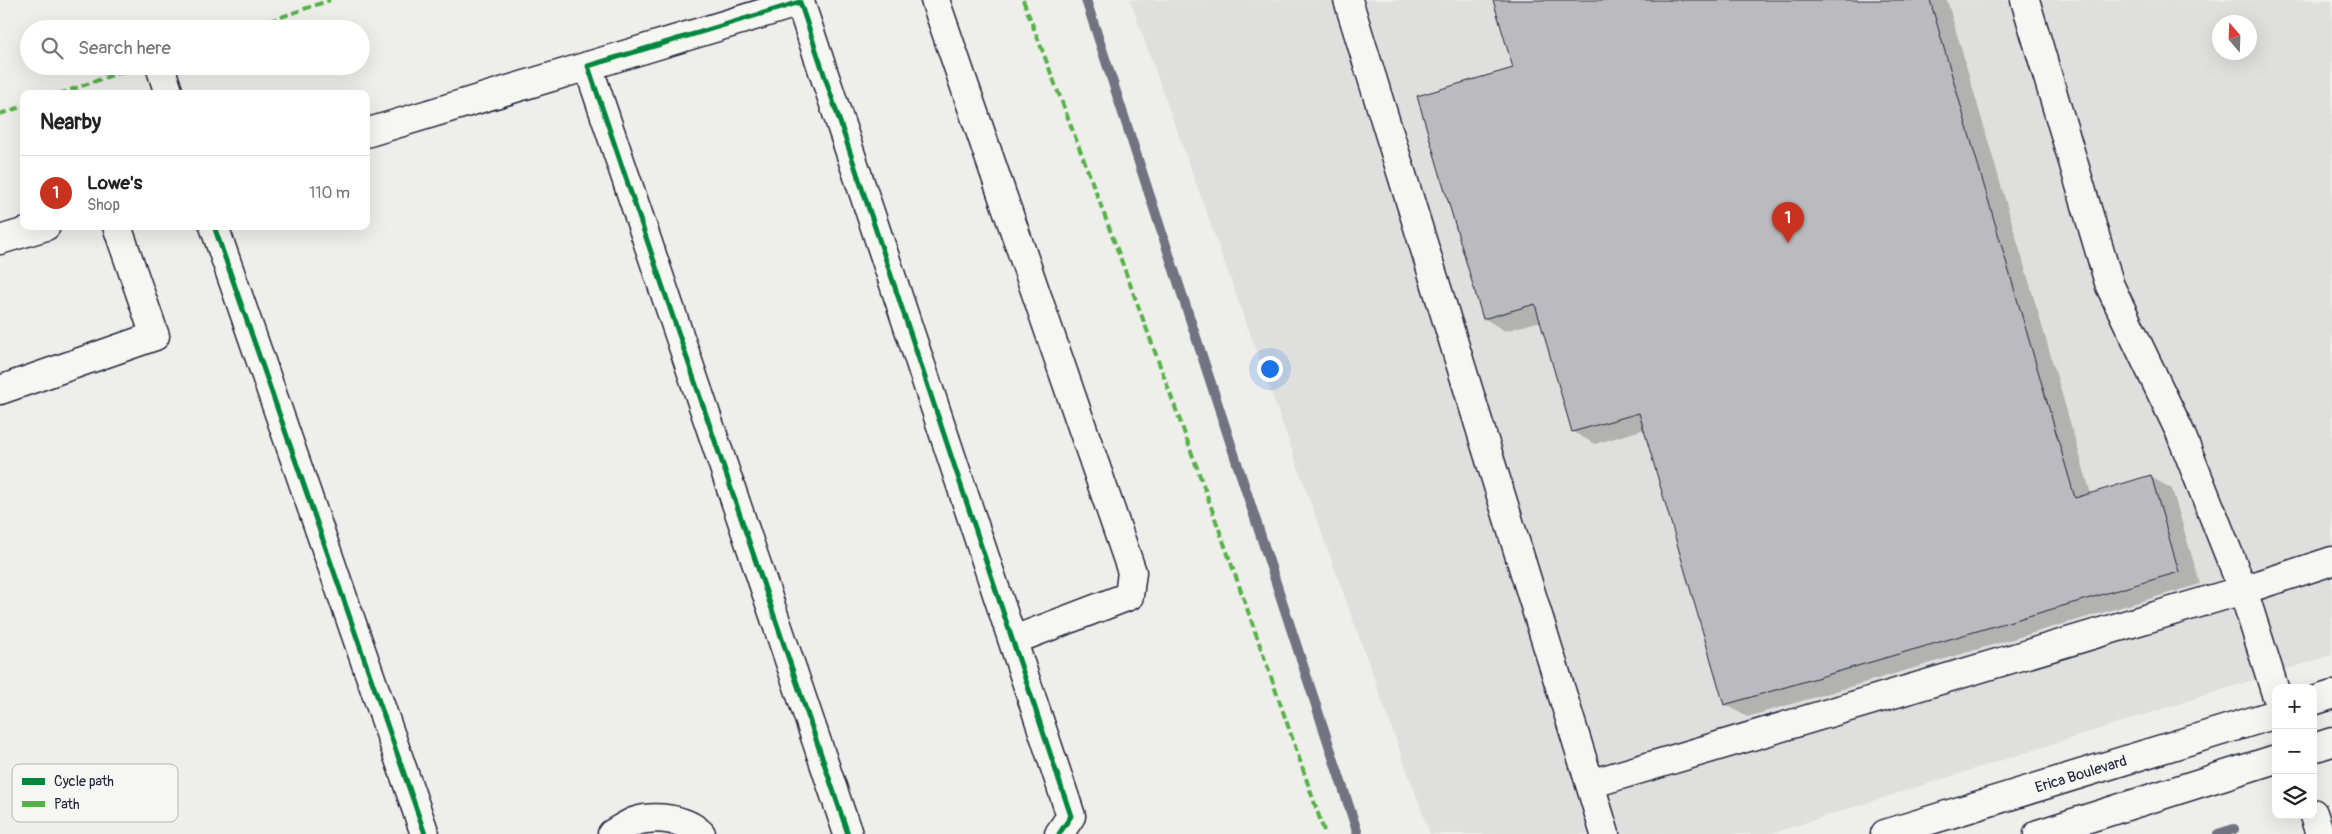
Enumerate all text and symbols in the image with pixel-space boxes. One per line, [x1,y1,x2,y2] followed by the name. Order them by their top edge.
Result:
[2212,15,2257,60] north arrow
[20,20,370,75] search box
[38,34,66,62] icon: search
[78,36,171,60] text: Search here
[40,109,101,136] text: Nearby
[87,171,142,195] text: Lowe's
[53,183,59,203] text: 1
[309,183,350,203] text: 110 m
[87,195,120,215] text: Shop
[1772,202,1804,243] pin: 1
[1257,356,1283,382] your location
[2272,684,2317,819] map controls
[2272,684,2317,729] button: +
[2272,729,2317,774] button: −
[2033,752,2129,797] street label: Erica Boulevard
[12,764,178,822] legend
[54,773,114,790] text: Cycle path
[2272,774,2317,819] button: layers
[54,796,79,813] text: Path

